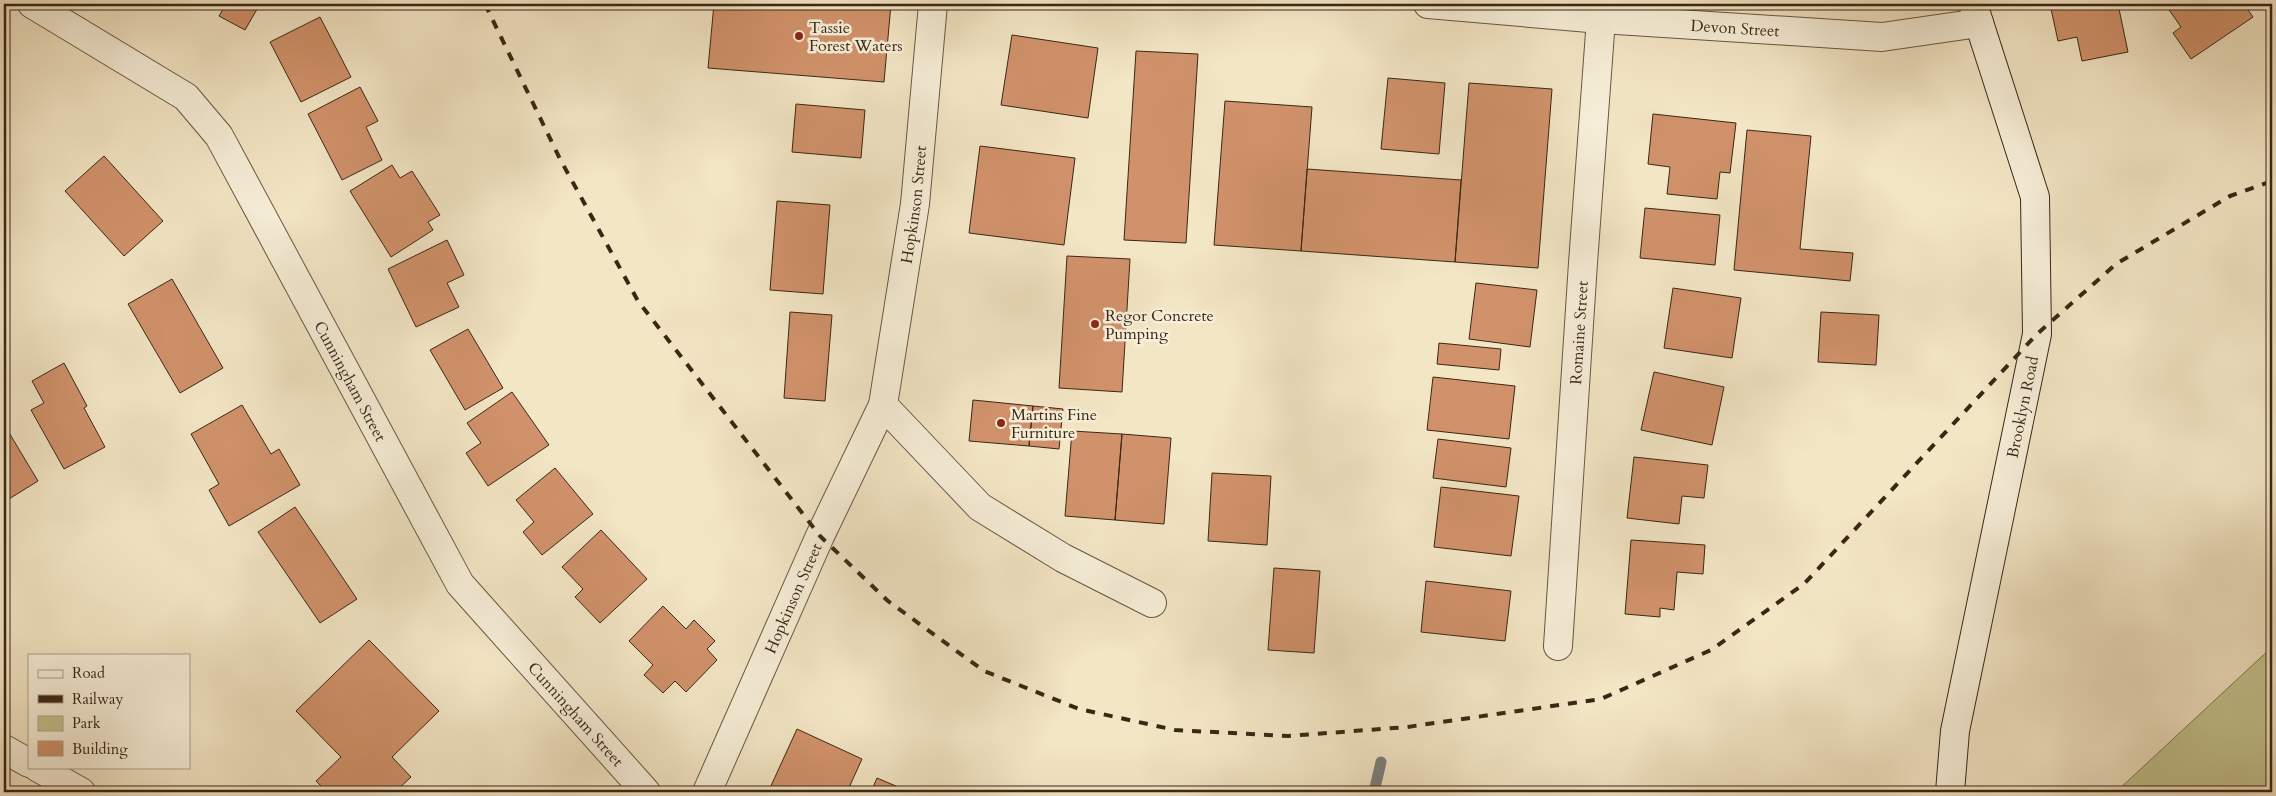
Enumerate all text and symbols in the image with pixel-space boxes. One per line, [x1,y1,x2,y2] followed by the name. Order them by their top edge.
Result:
[1690,15,1780,42] street label: Devon Street
[809,17,903,57] place label: Tassie Forest Waters
[793,30,805,42] marker: Tassie Forest Waters
[896,145,932,265] street label: Hopkinson Street
[1565,280,1594,385] street label: Romaine Street
[1105,305,1214,345] place label: Regor Concrete Pumping
[308,317,391,445] street label: Cunningham Street
[1089,318,1101,330] marker: Regor Concrete Pumping
[2002,354,2044,460] street label: Brooklyn Road
[1011,404,1097,444] place label: Martins Fine Furniture
[995,417,1007,429] marker: Martins Fine Furniture
[760,540,828,657] street label: Hopkinson Street
[28,654,190,768] legend
[523,657,628,772] street label: Cunningham Street
[72,663,105,683] text: Road
[72,689,123,709] text: Railway
[72,713,101,733] text: Park
[72,739,128,759] text: Building

